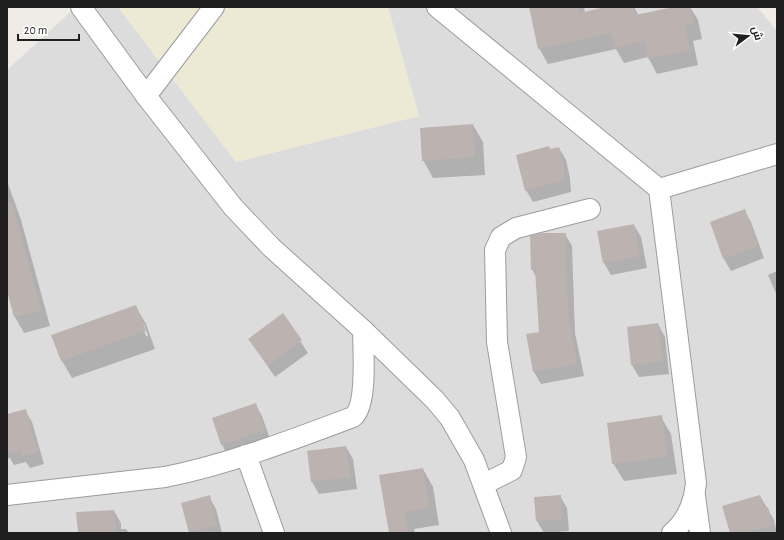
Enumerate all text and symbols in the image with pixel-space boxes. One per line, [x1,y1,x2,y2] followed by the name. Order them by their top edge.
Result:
[18,16,79,42] scale bar
[728,16,768,56] north arrow
[24,24,47,36] text: 20 m
[749,25,764,42] text: ش

